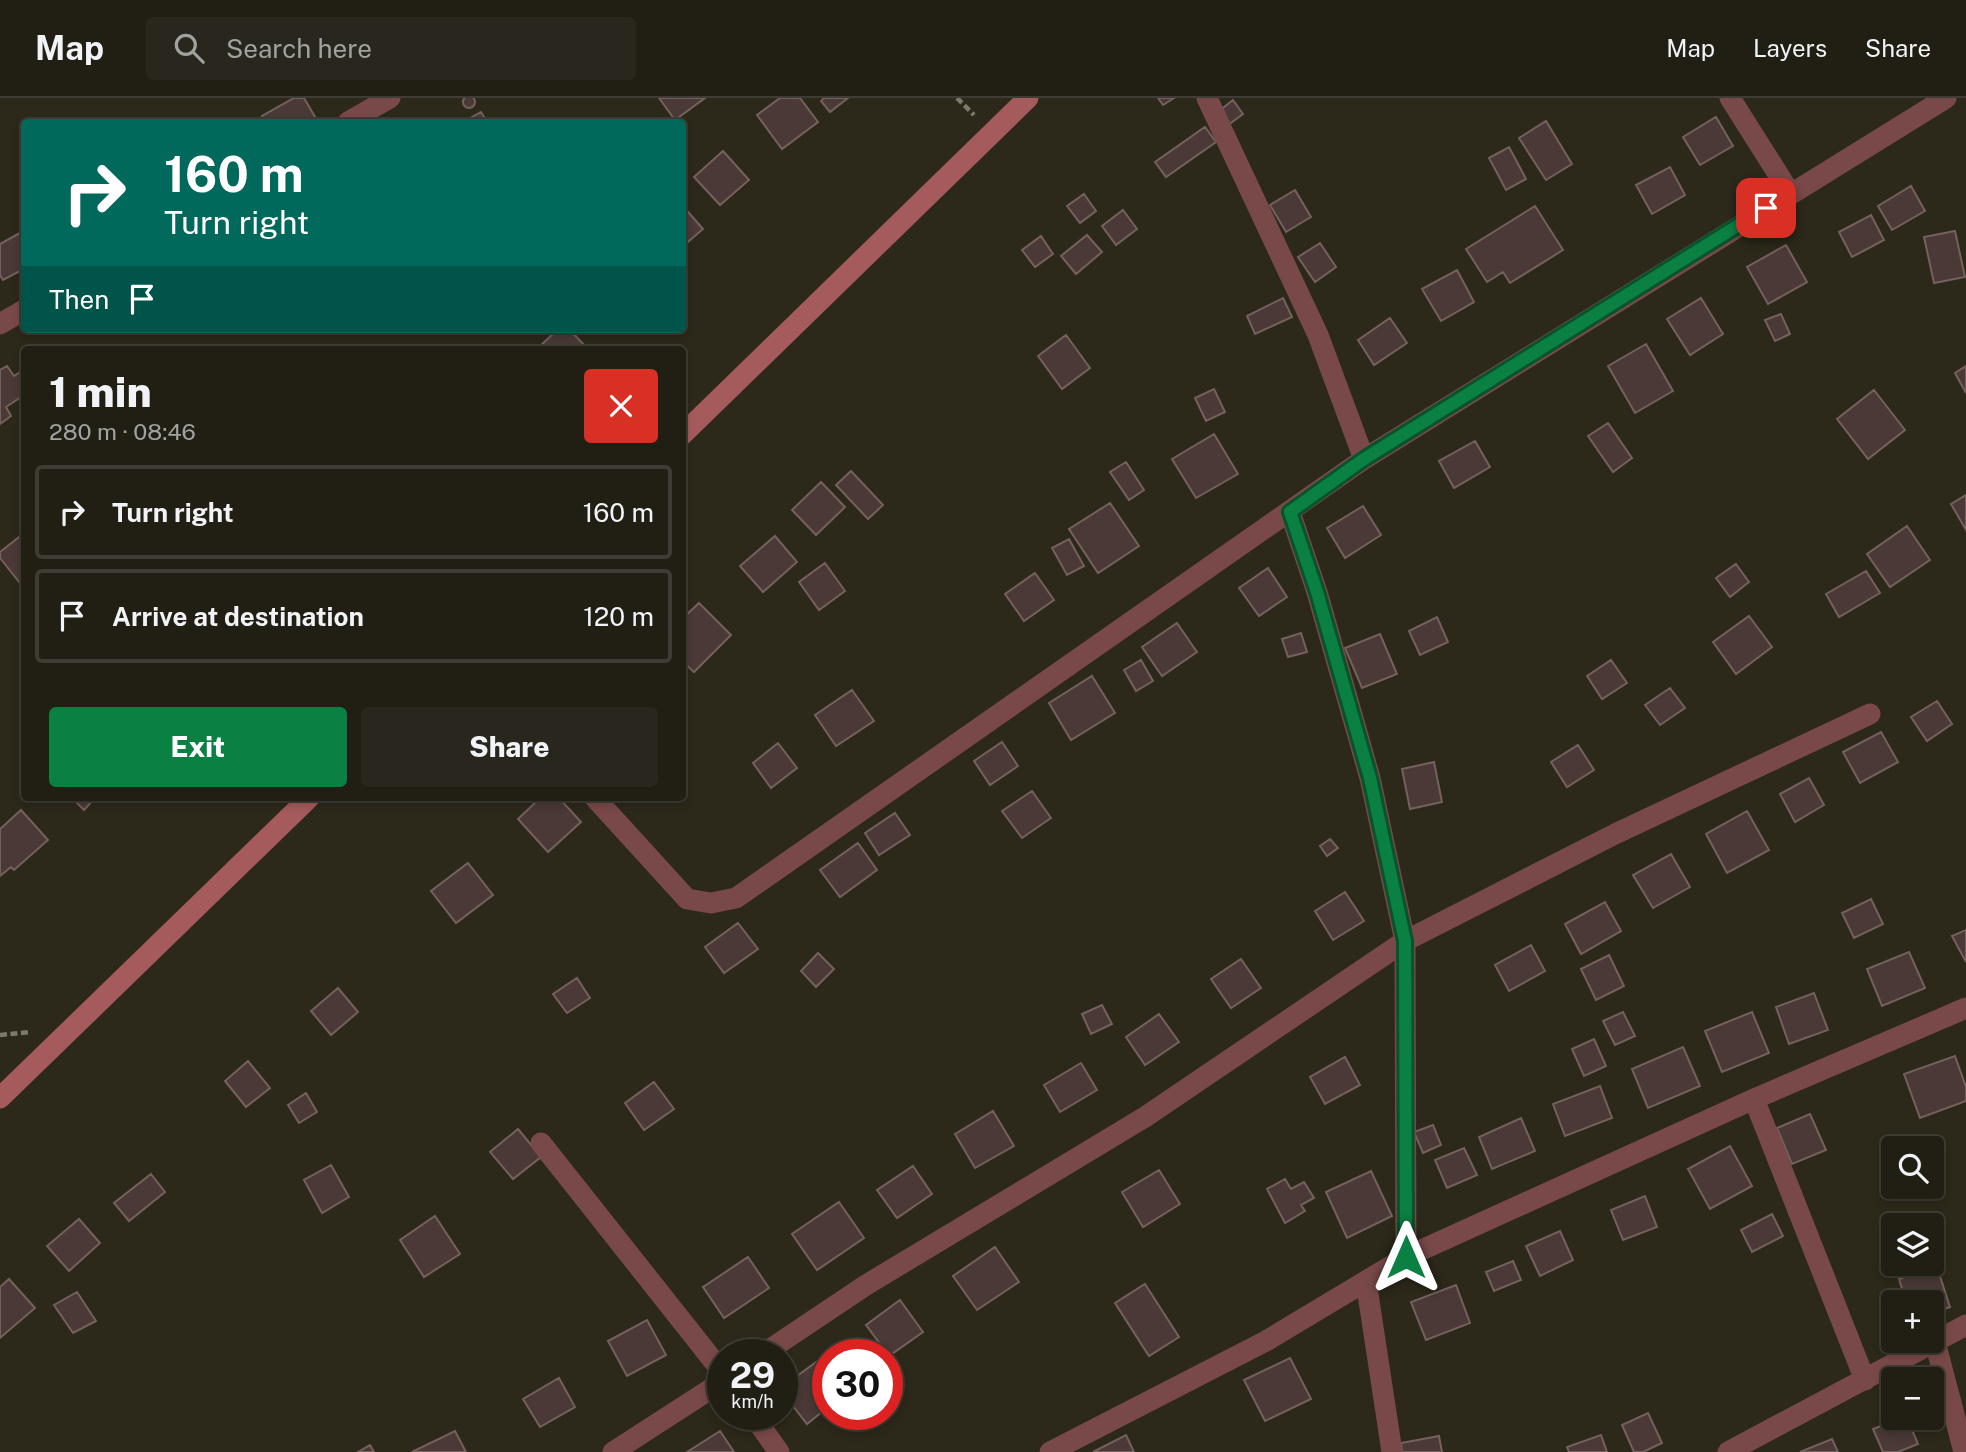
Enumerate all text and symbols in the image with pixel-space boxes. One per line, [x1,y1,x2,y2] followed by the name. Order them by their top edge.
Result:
[146,17,636,80] search box
[35,29,104,67] text: Map
[170,29,208,67] icon: search
[226,33,372,64] text: Search here
[1666,34,1715,62] text: Map
[1753,34,1827,62] text: Layers
[1865,34,1931,62] text: Share
[164,145,304,203] text: 160 m
[49,147,140,238] icon: right
[1736,178,1796,238] pin
[1747,189,1785,227] icon: arrive
[164,204,309,241] text: Turn right
[123,280,161,318] icon: arrive
[49,284,109,315] text: Then
[49,367,152,416] text: 1 min
[584,369,658,443] button: close
[49,418,196,445] text: 280 m · 08:46
[53,493,91,531] icon: right
[112,497,234,528] text: Turn right
[583,497,654,528] text: 160 m
[53,597,91,635] icon: arrive
[112,601,364,632] text: Arrive at destination
[583,601,654,632] text: 120 m
[49,707,347,787] button: Exit
[361,707,658,787] button: Share
[1881,1136,1944,1430] map controls
[1881,1136,1944,1199] button: search
[1881,1213,1944,1276] button: layers
[1369,1220,1443,1294] position arrow
[1881,1290,1944,1353] button: +
[812,1339,903,1430] speed limit sign: 30
[730,1355,775,1396] text: 29
[1881,1367,1944,1430] button: −
[731,1391,774,1412] text: km/h

